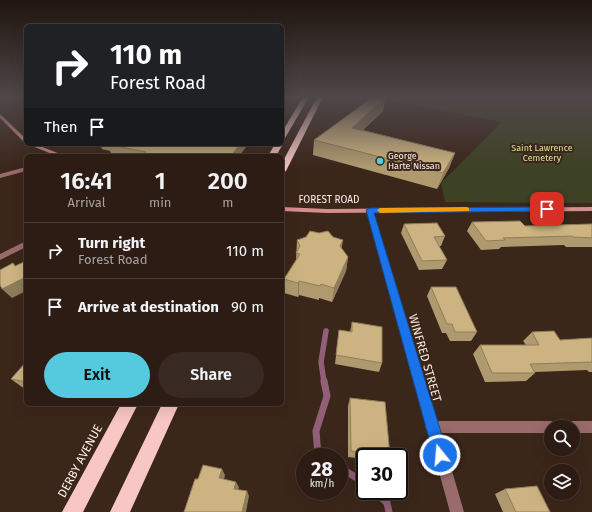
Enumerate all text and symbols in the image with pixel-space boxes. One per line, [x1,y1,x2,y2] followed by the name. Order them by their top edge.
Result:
[110,38,182,71] text: 110 m
[44,40,96,92] icon: right
[110,72,206,94] text: Forest Road
[86,116,108,138] icon: arrive
[44,118,78,136] text: Then
[511,143,573,163] park label: Saint Lawrence Cemetery
[388,151,440,171] place label: George Harte Nissan
[375,156,385,166] marker: George Harte Nissan
[60,167,113,195] text: 16:41
[155,167,166,195] text: 1
[208,167,248,195] text: 200
[530,192,564,226] pin
[299,194,359,206] street label: FOREST ROAD
[67,195,106,210] text: Arrival
[149,195,171,210] text: min
[222,195,233,210] text: m
[536,198,558,220] icon: arrive
[78,234,145,252] text: Turn right
[44,240,66,262] icon: right
[226,242,264,260] text: 110 m
[78,252,147,267] text: Forest Road
[44,296,66,318] icon: arrive
[78,298,219,316] text: Arrive at destination
[231,298,264,316] text: 90 m
[406,312,444,404] street label: WINFRED STREET
[44,352,150,398] button: Exit
[158,352,264,398] button: Share
[544,420,580,500] map controls
[544,420,580,456] button: search
[55,422,105,500] street label: DERBY AVENUE
[419,434,461,476] position arrow
[356,448,408,500] speed limit sign: 30
[311,457,333,481] text: 28
[544,464,580,500] button: layers
[310,478,334,490] text: km/h

